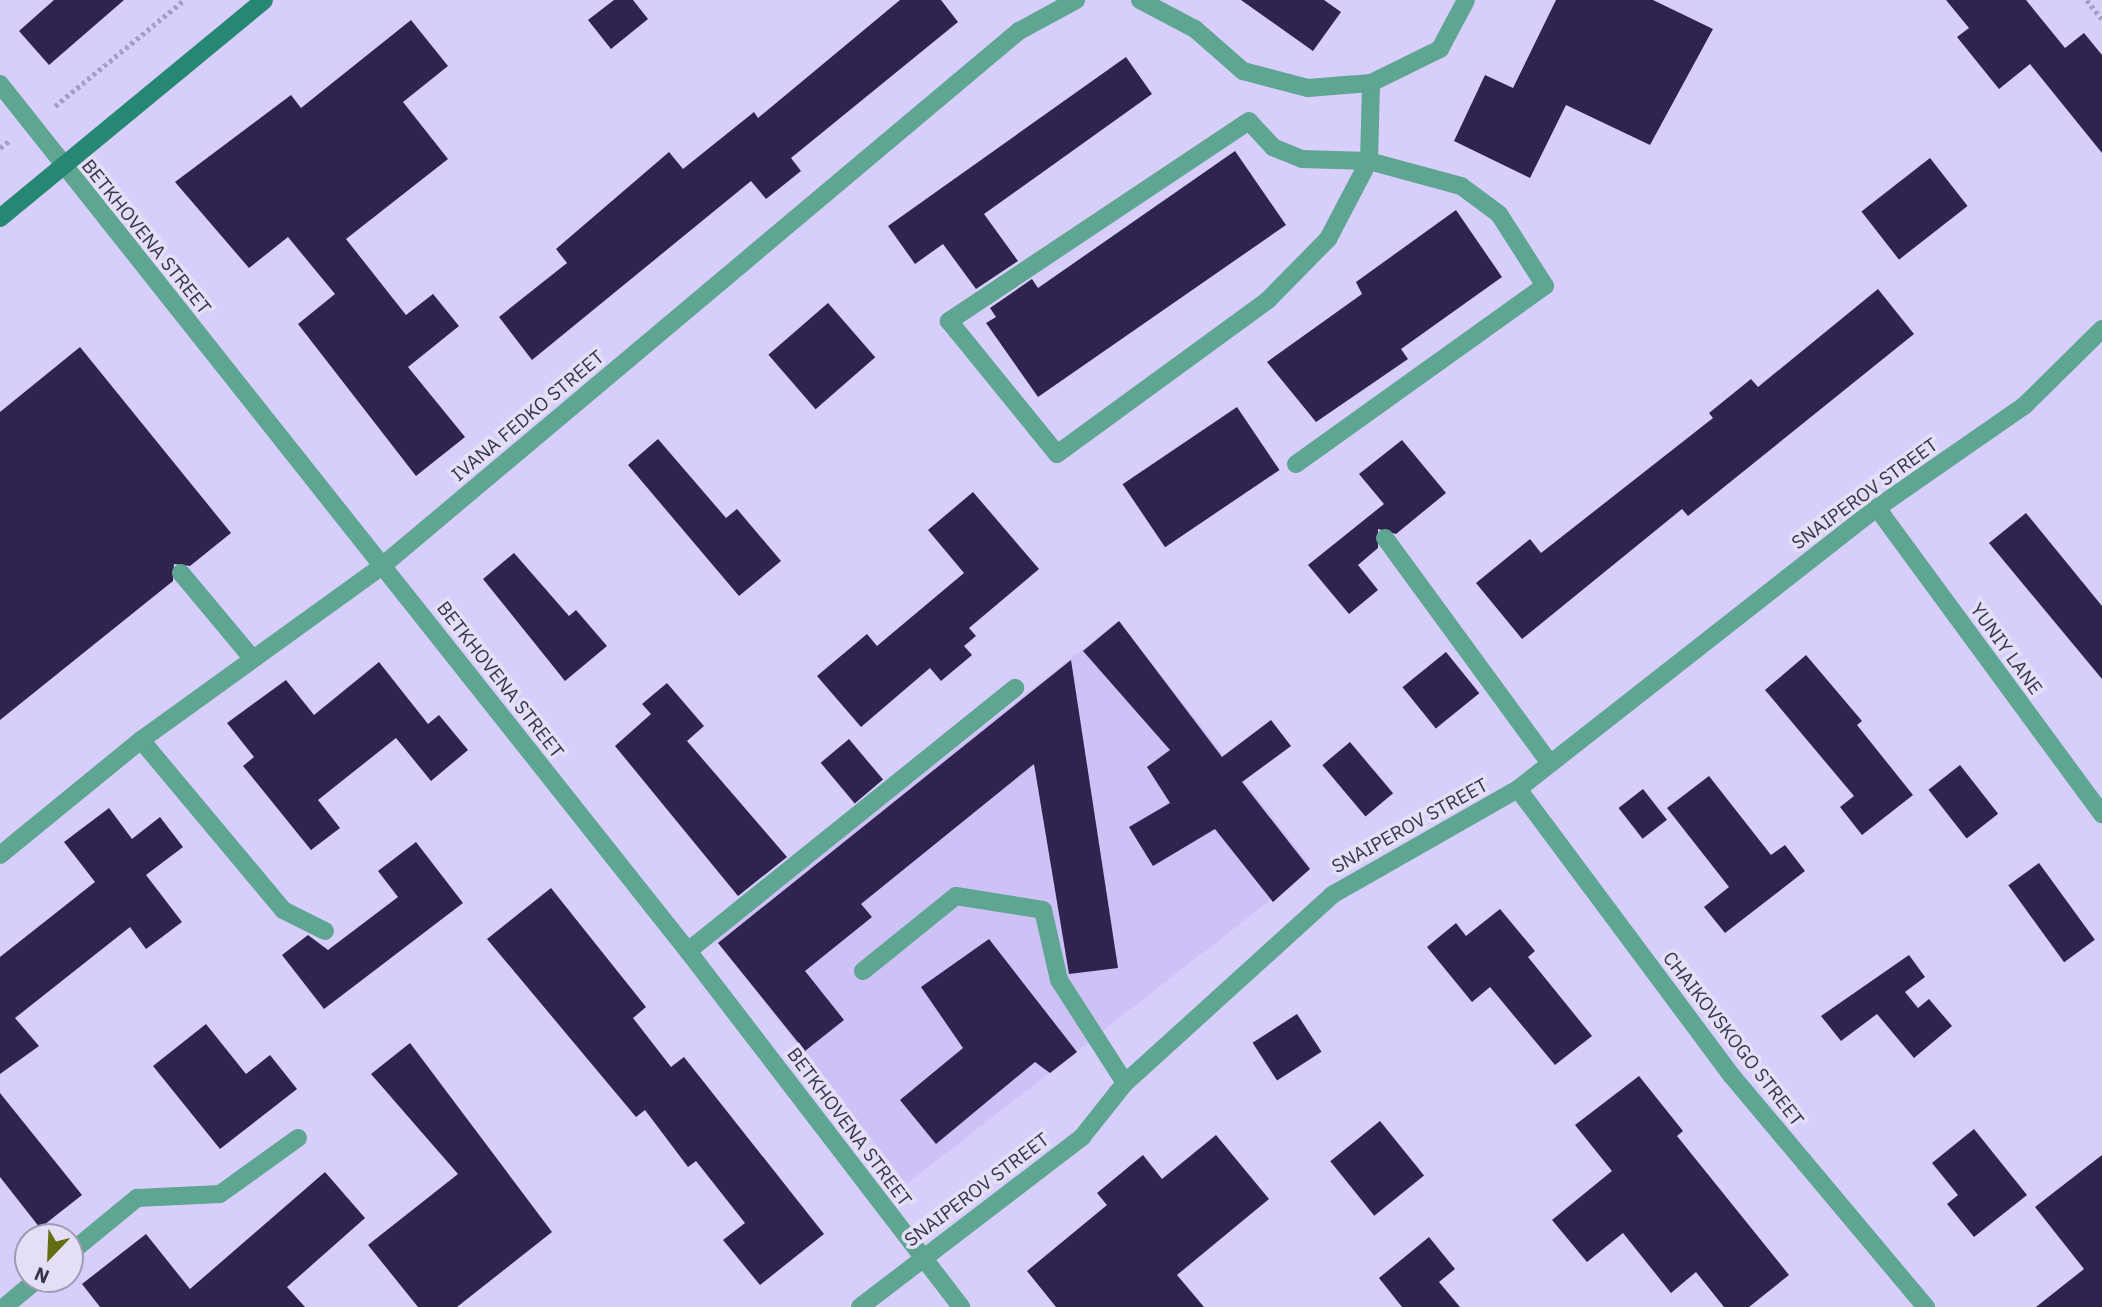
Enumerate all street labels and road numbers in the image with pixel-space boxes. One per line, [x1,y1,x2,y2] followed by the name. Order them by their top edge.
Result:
[77,155,215,319] street label: BETKHOVENA STREET
[447,346,609,486] street label: IVANA FEDKO STREET
[1788,433,1942,555] street label: SNAIPEROV STREET
[432,597,568,763] street label: BETKHOVENA STREET
[1965,599,2047,699] street label: YUNIY LANE
[1328,774,1492,878] street label: SNAIPEROV STREET
[1658,947,1808,1131] street label: CHAIKOVSKOGO STREET
[782,1043,916,1211] street label: BETKHOVENA STREET
[900,1128,1054,1252] street label: SNAIPEROV STREET

